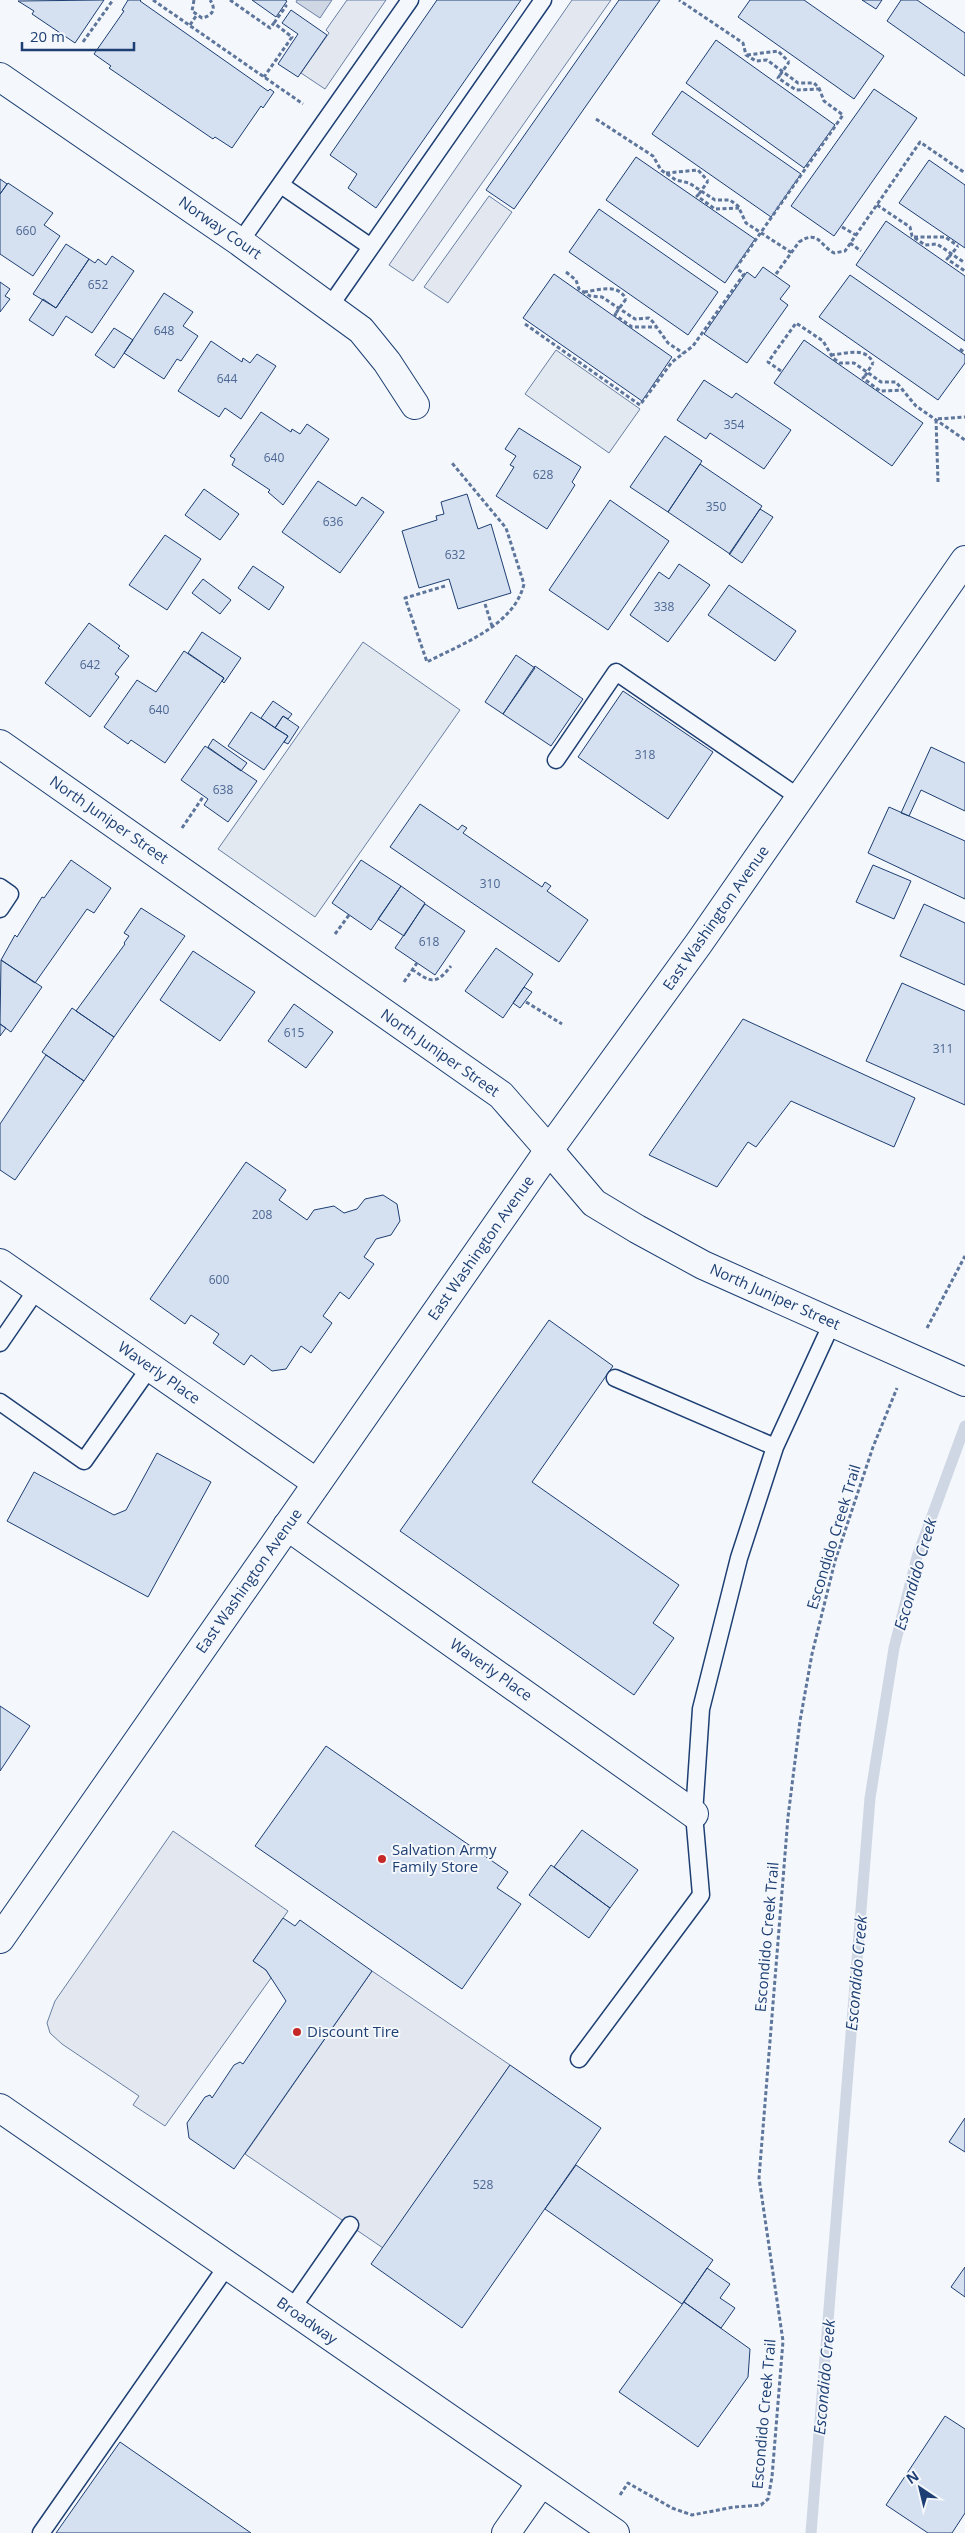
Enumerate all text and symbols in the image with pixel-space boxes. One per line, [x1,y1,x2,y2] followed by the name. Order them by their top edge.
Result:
[22,20,135,52] scale bar
[30,26,65,46] text: 20 m
[175,191,266,263] street label: Norway Court
[16,222,36,239] house number: 660
[88,276,108,293] house number: 652
[154,322,174,339] house number: 648
[217,370,237,387] house number: 644
[724,416,744,433] house number: 354
[264,449,284,466] house number: 640
[533,466,553,483] house number: 628
[706,498,726,515] house number: 350
[323,513,343,530] house number: 636
[445,546,465,563] house number: 632
[654,598,674,615] house number: 338
[80,656,100,673] house number: 642
[149,701,169,718] house number: 640
[635,746,655,763] house number: 318
[46,771,173,868] street label: North Juniper Street
[213,781,233,798] house number: 638
[658,841,773,994] street label: East Washington Avenue
[480,875,500,892] house number: 310
[419,933,439,950] house number: 618
[377,1004,504,1101] street label: North Juniper Street
[284,1024,304,1041] house number: 615
[933,1040,953,1057] house number: 311
[423,1171,538,1324] street label: East Washington Avenue
[252,1206,272,1223] house number: 208
[707,1258,844,1334] street label: North Juniper Street
[209,1271,229,1288] house number: 600
[114,1336,205,1408] street label: Waverly Place
[801,1462,865,1612] street label: Escondido Creek Trail
[191,1504,306,1657] street label: East Washington Avenue
[888,1514,942,1633] water label: Escondido Creek
[446,1633,537,1705] street label: Waverly Place
[392,1839,497,1876] place label: Salvation Army Family Store
[376,1853,388,1865] marker: Salvation Army Family Store
[749,1861,783,2013] street label: Escondido Creek Trail
[840,1913,872,2032] water label: Escondido Creek
[307,2021,399,2041] place label: Discount Tire
[291,2026,303,2038] marker: Discount Tire
[473,2176,493,2193] house number: 528
[273,2292,342,2349] street label: Broadway
[808,2317,840,2436] water label: Escondido Creek
[746,2338,780,2490] street label: Escondido Creek Trail
[895,2463,945,2513] north arrow
[902,2466,922,2488] text: N

